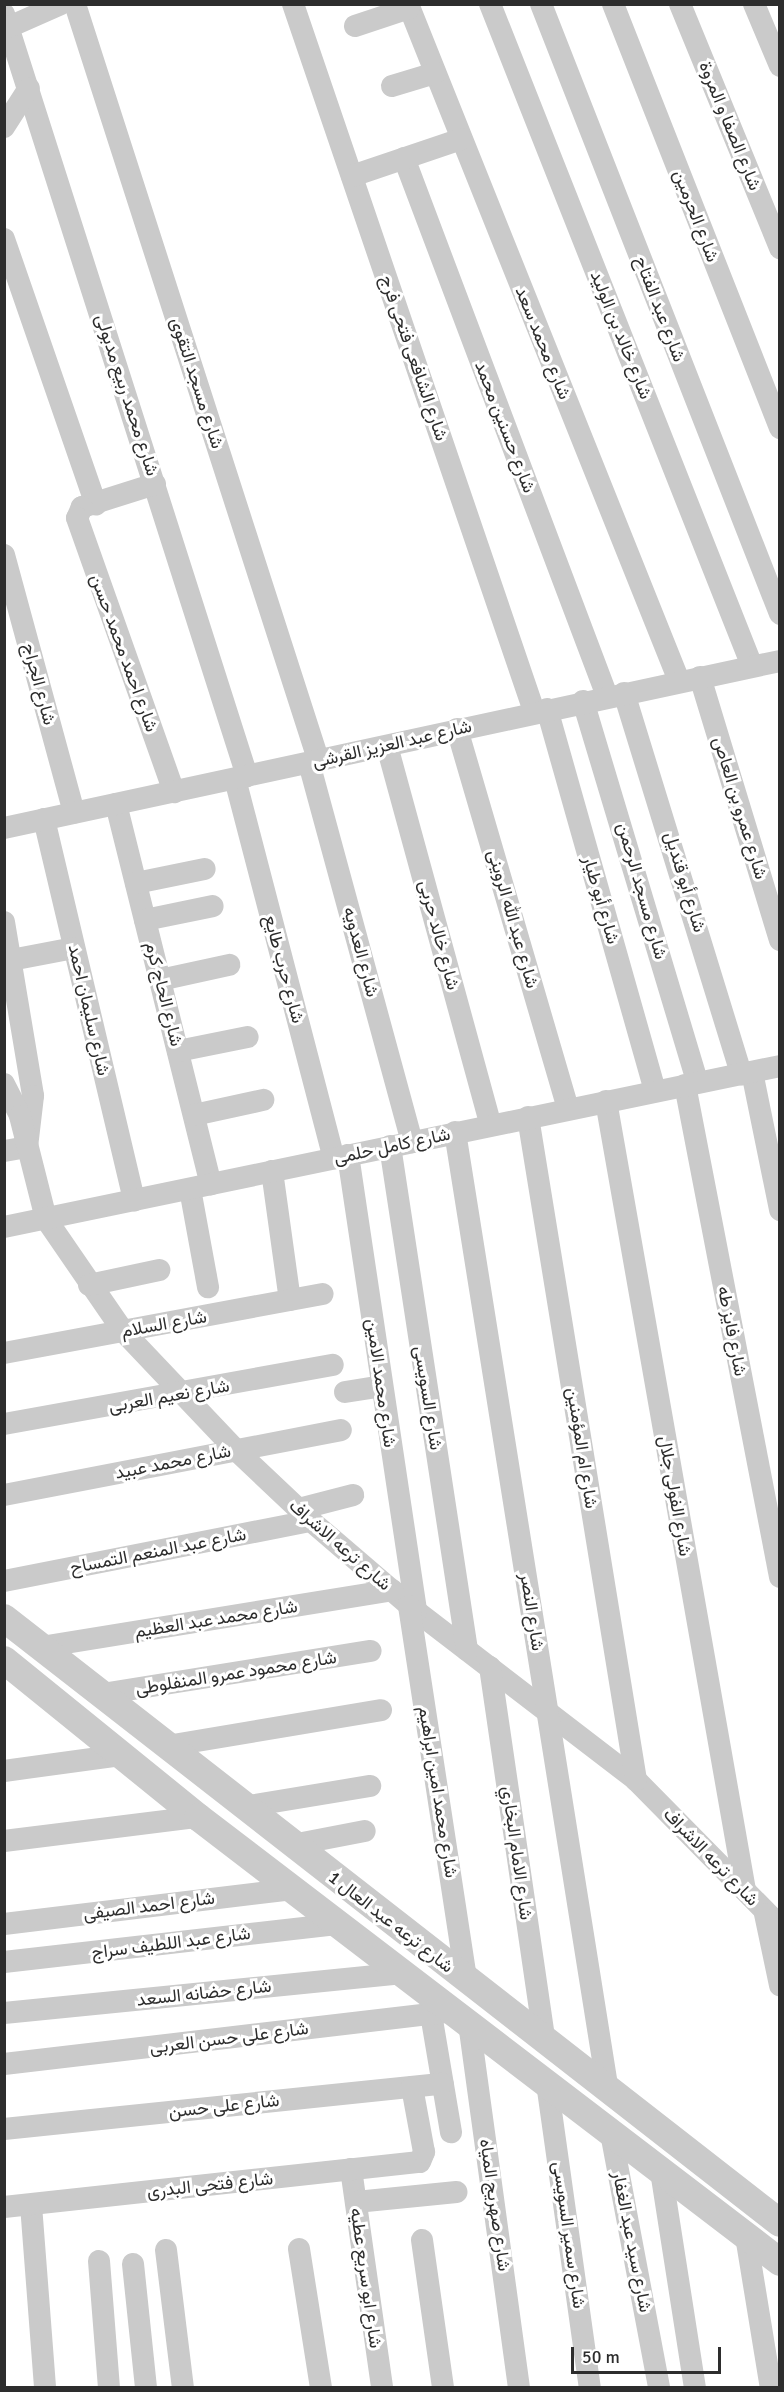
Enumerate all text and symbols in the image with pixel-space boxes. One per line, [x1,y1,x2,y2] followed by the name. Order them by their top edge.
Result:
[694,58,766,194] street label: شارع الصفا و المروة
[669,167,723,265] street label: شارع الحرمين
[630,253,690,365] street label: شارع عبد الفتاح
[585,268,657,402] street label: شارع خالد بن الوليد
[376,273,452,443] street label: شارع الشافعى فتحى فرج
[511,283,575,403] street label: شارع محمد سعد
[91,312,163,478] street label: شارع محمد ربيع مدبولى
[166,315,228,451] street label: شارع مسجد التقوى
[470,358,540,496] street label: شارع حسنين محمد
[85,571,163,735] street label: شارع احمد محمد حسن
[18,641,60,727] street label: شارع الجراج
[310,715,474,773] street label: شارع عبد العزيز القرشى
[708,734,772,882] street label: شارع عمرو بن العاص
[612,820,672,962] street label: شارع مسجد الرحمن
[660,829,710,935] street label: شارع أبو قنديل
[483,847,543,991] street label: شارع عبد الله الروينى
[578,853,624,947] street label: شارع أبو طيار
[414,878,464,992] street label: شارع خالد حربى
[339,905,383,999] street label: شارع العدويه
[259,912,309,1026] street label: شارع حرب طايع
[141,940,187,1048] street label: شارع الحاج كرم
[63,942,115,1078] street label: شارع سليمان احمد
[332,1123,452,1169] street label: شارع كامل حلمى
[713,1284,751,1378] street label: شارع فايز طه
[120,1306,208,1342] street label: شارع السلام
[361,1317,401,1449] street label: شارع محمد الامين
[409,1344,447,1452] street label: شارع السويسى
[107,1375,231,1417] street label: شارع نعيم العربى
[562,1386,602,1510] street label: شارع ام المؤمنين
[654,1434,696,1558] street label: شارع الفولى جلال
[113,1440,233,1484] street label: شارع محمد عبيد
[285,1495,395,1595] street label: شارع ترعه الاشراف
[68,1523,248,1579] street label: شارع عبد المنعم التمساح
[515,1572,549,1652] street label: شارع النصر
[133,1595,299,1643] street label: شارع محمد عبد العظيم
[134,1646,338,1700] street label: شارع محمود عمرو المنفلوطى
[414,1705,462,1879] street label: شارع محمد امين ابراهيم
[497,1785,537,1921] street label: شارع الامام البخاري
[659,1803,763,1911] street label: شارع ترعه الاشراف
[324,1867,458,1977] street label: شارع ترعه عبد العال 1
[82,1887,216,1925] street label: شارع احمد الصيفى
[90,1923,252,1963] street label: شارع عبد اللطيف سراج
[136,1975,272,2011] street label: شارع حضانه السعد
[148,2018,310,2058] street label: شارع على حسن العربى
[168,2089,280,2123] street label: شارع على حسن
[475,2137,515,2273] street label: شارع صهريج المياه
[548,2160,590,2310] street label: شارع سمير السويسى
[146,2168,274,2202] street label: شارع فتحى البدرى
[608,2170,656,2314] street label: شارع سيد عبد الغفار
[345,2206,387,2350] street label: شارع ابو سريع عطيه
[574,2335,724,2373] scale bar
[582,2346,620,2368] text: 50 m

